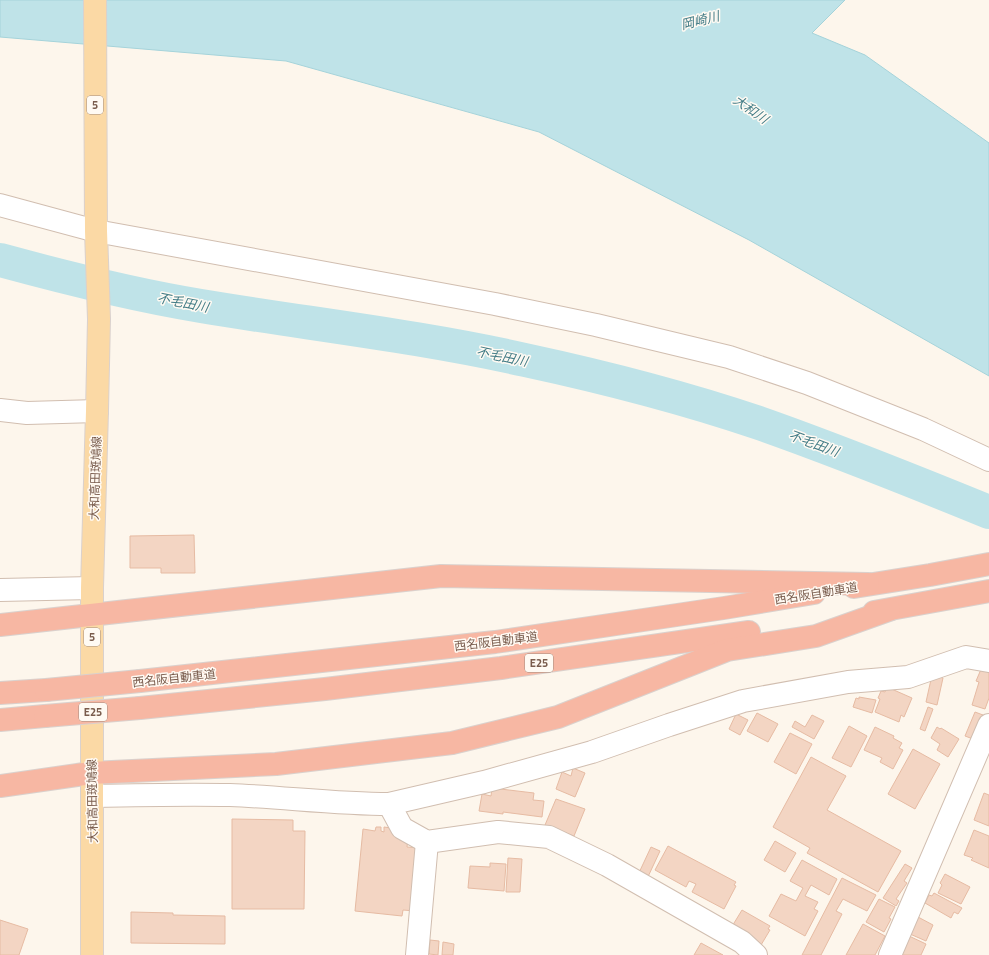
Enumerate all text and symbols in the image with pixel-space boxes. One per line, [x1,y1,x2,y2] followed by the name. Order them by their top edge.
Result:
[679,5,723,34] water label: 岡崎川
[729,90,774,130] water label: 大和川
[87,96,103,114] road number: 5
[156,287,212,317] water label: 不毛田川
[474,341,531,372] water label: 不毛田川
[786,425,844,462] water label: 不毛田川
[84,436,106,520] street label: 大和高田斑鳩線
[773,577,859,609] street label: 西名阪自動車道
[453,626,539,656] street label: 西名阪自動車道
[84,628,100,646] road number: 5
[525,654,553,672] road number: E25
[131,664,217,692] street label: 西名阪自動車道
[79,703,107,721] road number: E25
[82,759,102,843] street label: 大和高田斑鳩線

